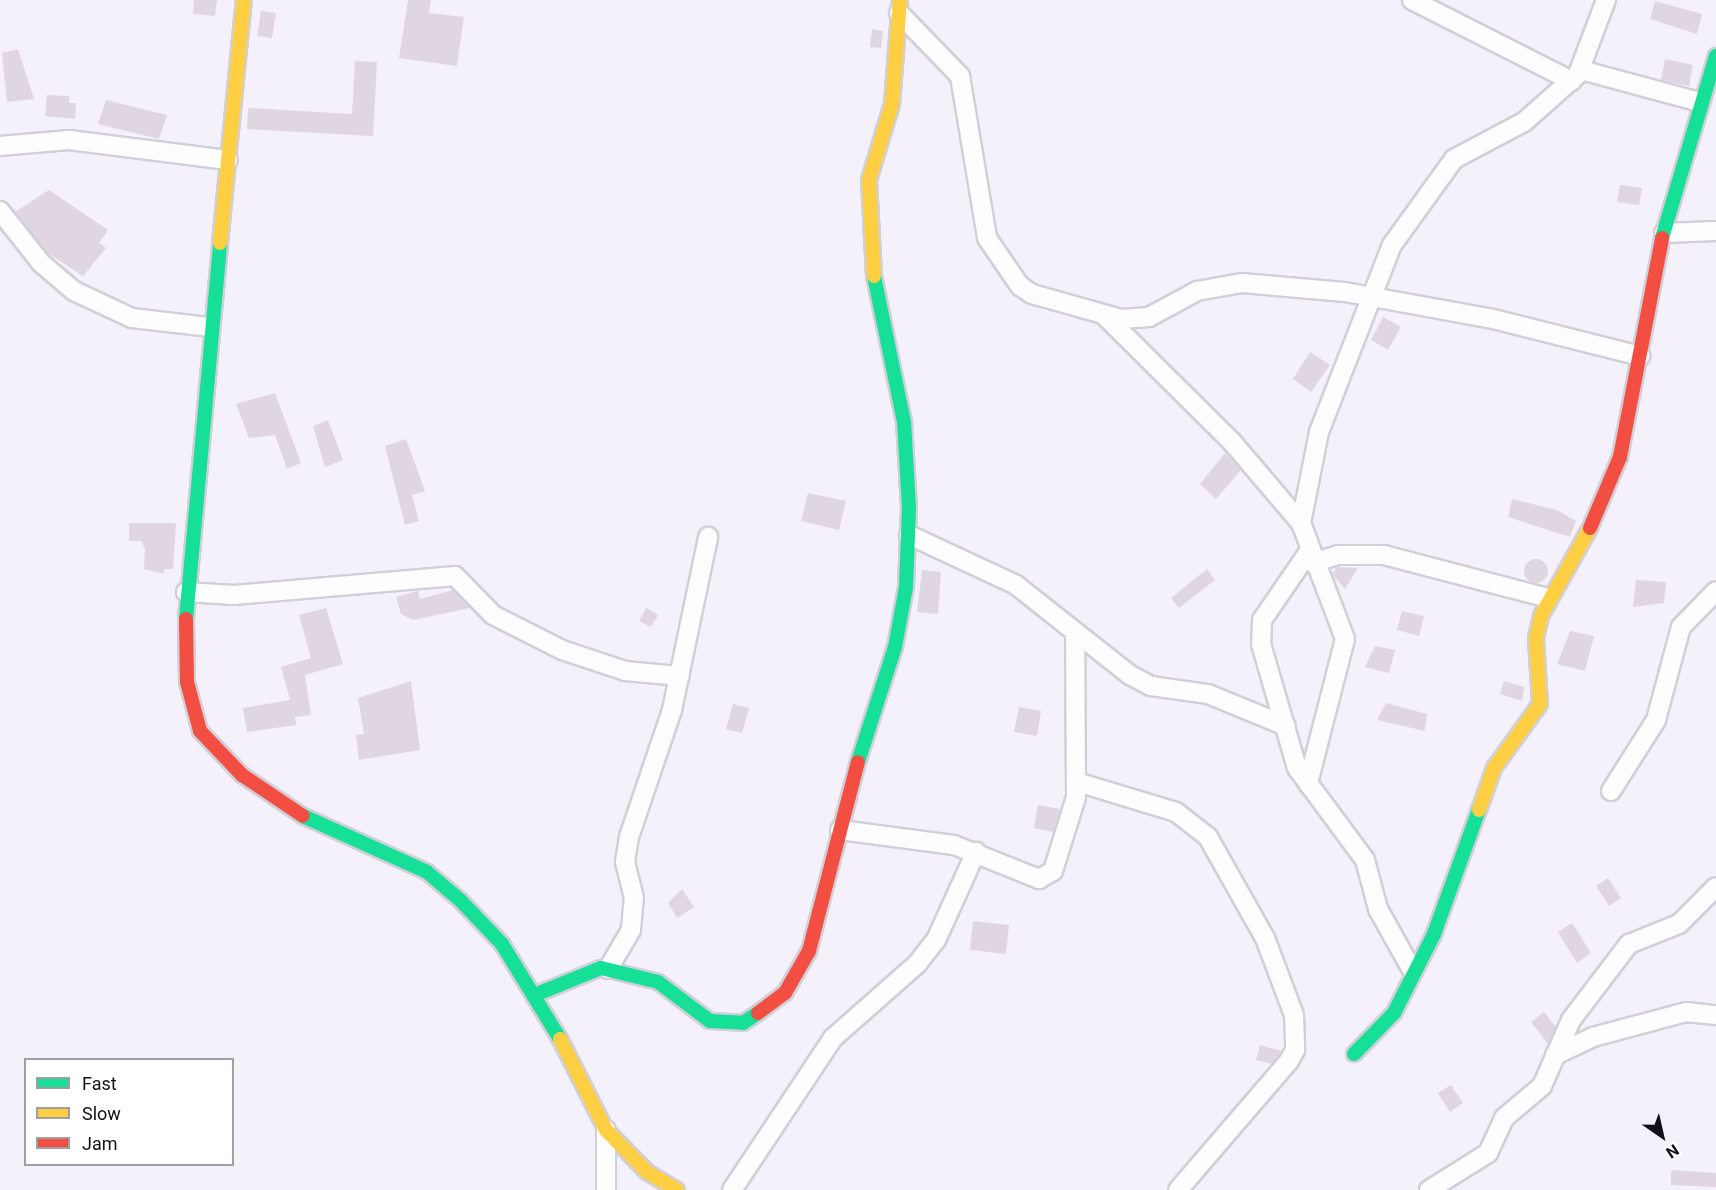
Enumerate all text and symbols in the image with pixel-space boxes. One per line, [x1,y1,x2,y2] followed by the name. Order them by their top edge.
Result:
[24,1058,234,1166] legend
[82,1073,117,1094] text: Fast
[82,1103,121,1124] text: Slow
[1632,1106,1692,1166] north arrow
[82,1133,118,1154] text: Jam
[1662,1140,1682,1162] text: N

